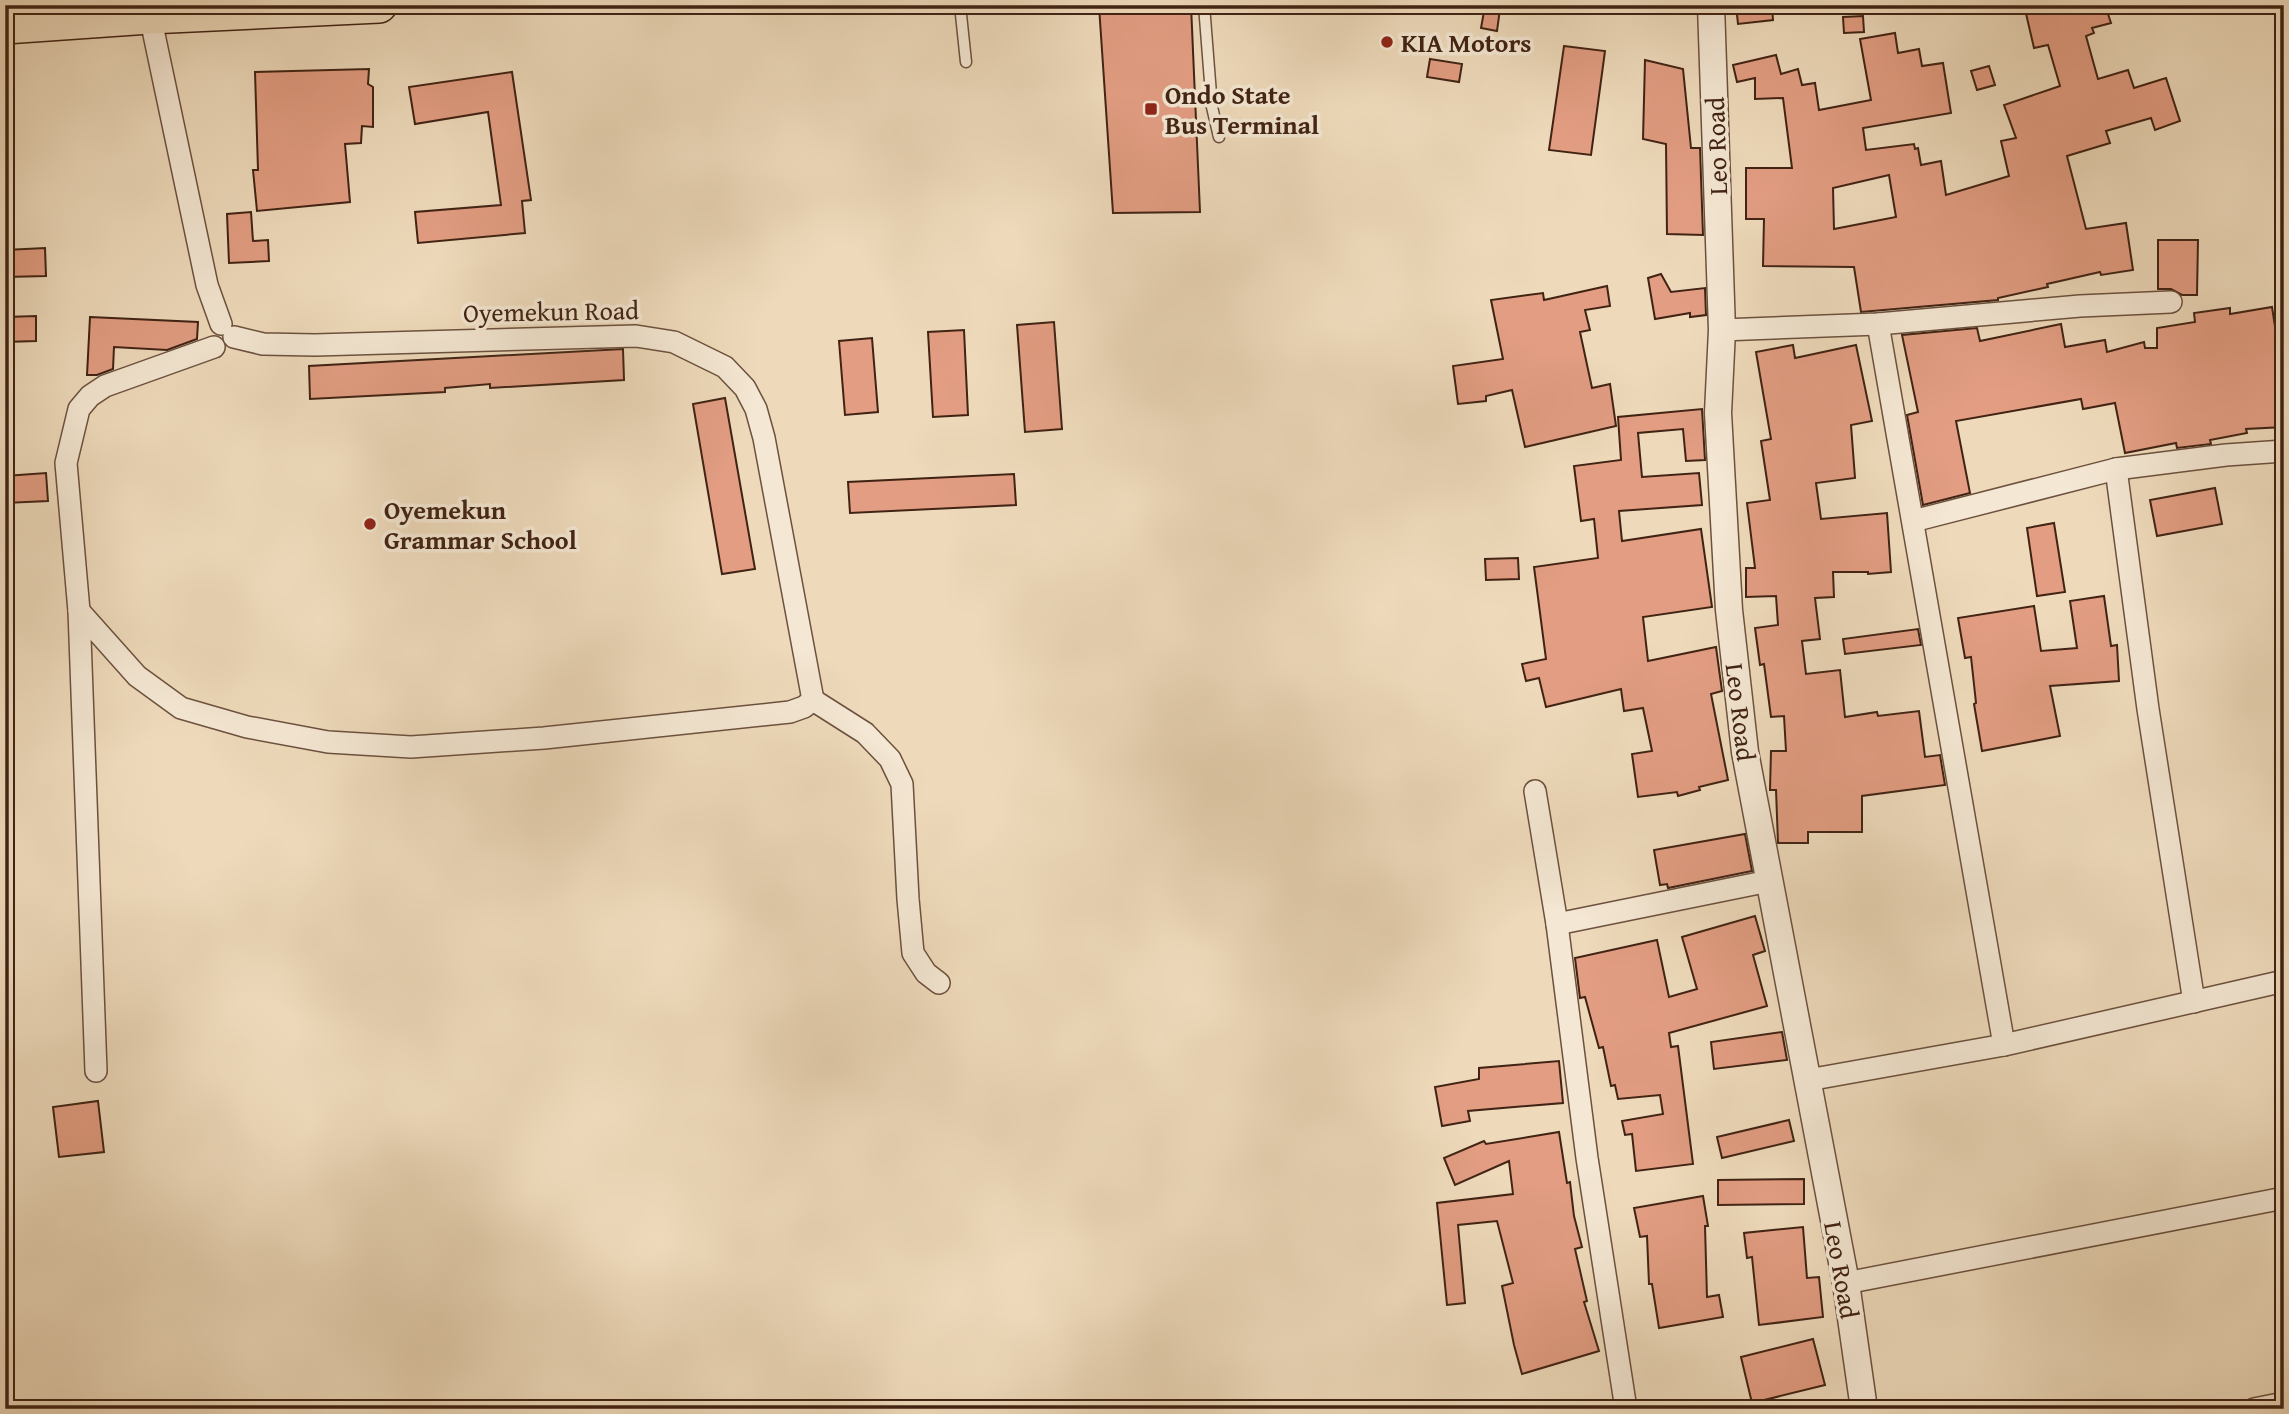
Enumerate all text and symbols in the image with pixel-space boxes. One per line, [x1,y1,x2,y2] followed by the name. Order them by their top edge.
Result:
[1401,23,1532,62] place label: KIA Motors
[1379,34,1395,50] marker: KIA Motors
[1165,75,1319,144] place label: Ondo State Bus Terminal
[1695,96,1737,196] street label: Leo Road
[1143,101,1159,117] marker: Ondo State Bus Terminal
[463,290,639,332] street label: Oyemekun Road
[384,490,577,559] place label: Oyemekun Grammar School
[362,516,378,532] marker: Oyemekun Grammar School
[1716,661,1766,763] street label: Leo Road
[1814,1218,1870,1322] street label: Leo Road

